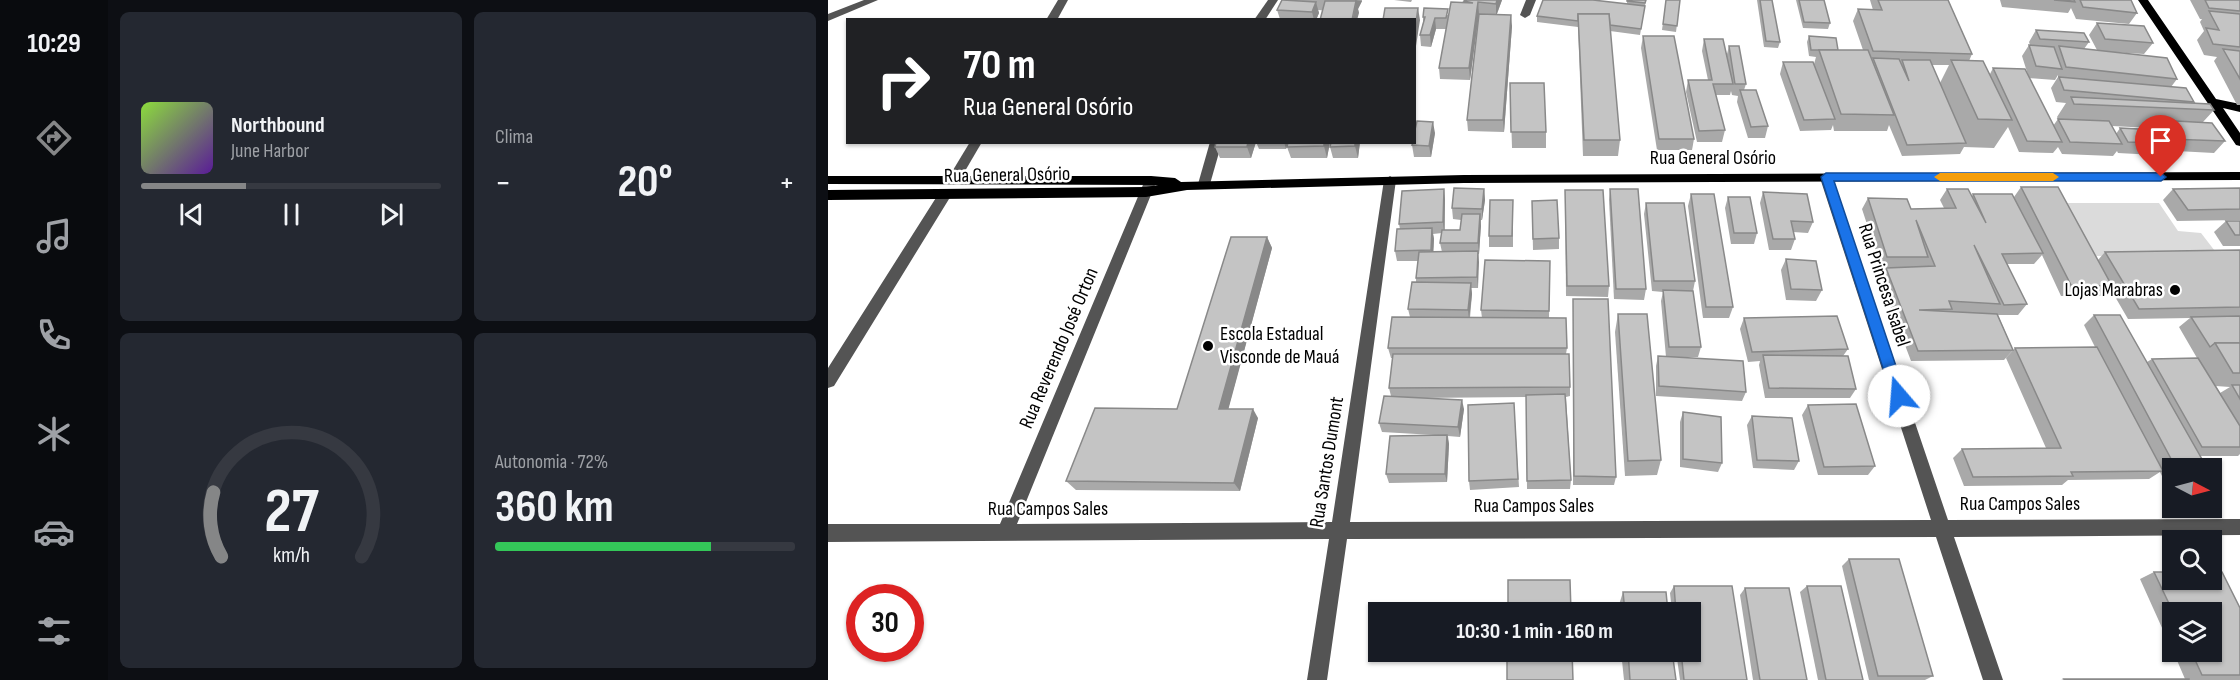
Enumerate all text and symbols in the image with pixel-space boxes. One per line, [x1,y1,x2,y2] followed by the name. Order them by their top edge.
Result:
[27,28,81,60] text: 10:29
[963,40,1036,91] text: 70 m
[864,42,942,120] icon: right
[963,91,1133,123] text: Rua General Osório
[231,112,325,139] text: Northbound
[2135,115,2186,177] pin
[33,117,75,159] icon: directions
[2144,124,2177,157] icon: arrive
[495,125,533,149] text: Clima
[231,139,309,163] text: June Harbor
[1650,146,1776,170] street label: Rua General Osório
[617,155,673,210] text: 20°
[944,162,1070,188] street label: Rua General Osório
[495,163,511,203] text: −
[779,163,795,203] text: +
[175,198,208,231] icon: previous
[275,198,308,231] icon: pause
[375,198,408,231] icon: next
[33,215,75,257] icon: music
[1853,221,1915,349] street label: Rua Princesa Isabel
[1014,264,1104,432] street label: Rua Reverendo José Orton
[2065,278,2163,302] place label: Lojas Marabras
[2168,283,2182,297] marker: Lojas Marabras
[33,314,75,356] icon: phone
[1220,322,1339,369] place label: Escola Estadual Visconde de Mauá
[1201,339,1215,353] marker: Escola Estadual Visconde de Mauá
[1867,364,1931,428] position arrow
[1305,395,1349,529] street label: Rua Santos Dumont
[33,413,75,455] icon: climate
[495,450,608,474] text: Autonomia · 72%
[2162,458,2222,518] north arrow
[2162,458,2222,662] map controls
[264,475,319,550] text: 27
[495,480,614,535] text: 360 km
[1960,492,2080,516] street label: Rua Campos Sales
[1474,494,1594,518] street label: Rua Campos Sales
[988,497,1108,521] street label: Rua Campos Sales
[33,511,75,553] icon: car
[2162,530,2222,590] button: search
[272,544,310,569] text: km/h
[846,584,924,662] speed limit sign: 30
[2162,602,2222,662] button: layers
[33,610,75,652] icon: filters
[1456,618,1613,645] text: 10:30 · 1 min · 160 m

